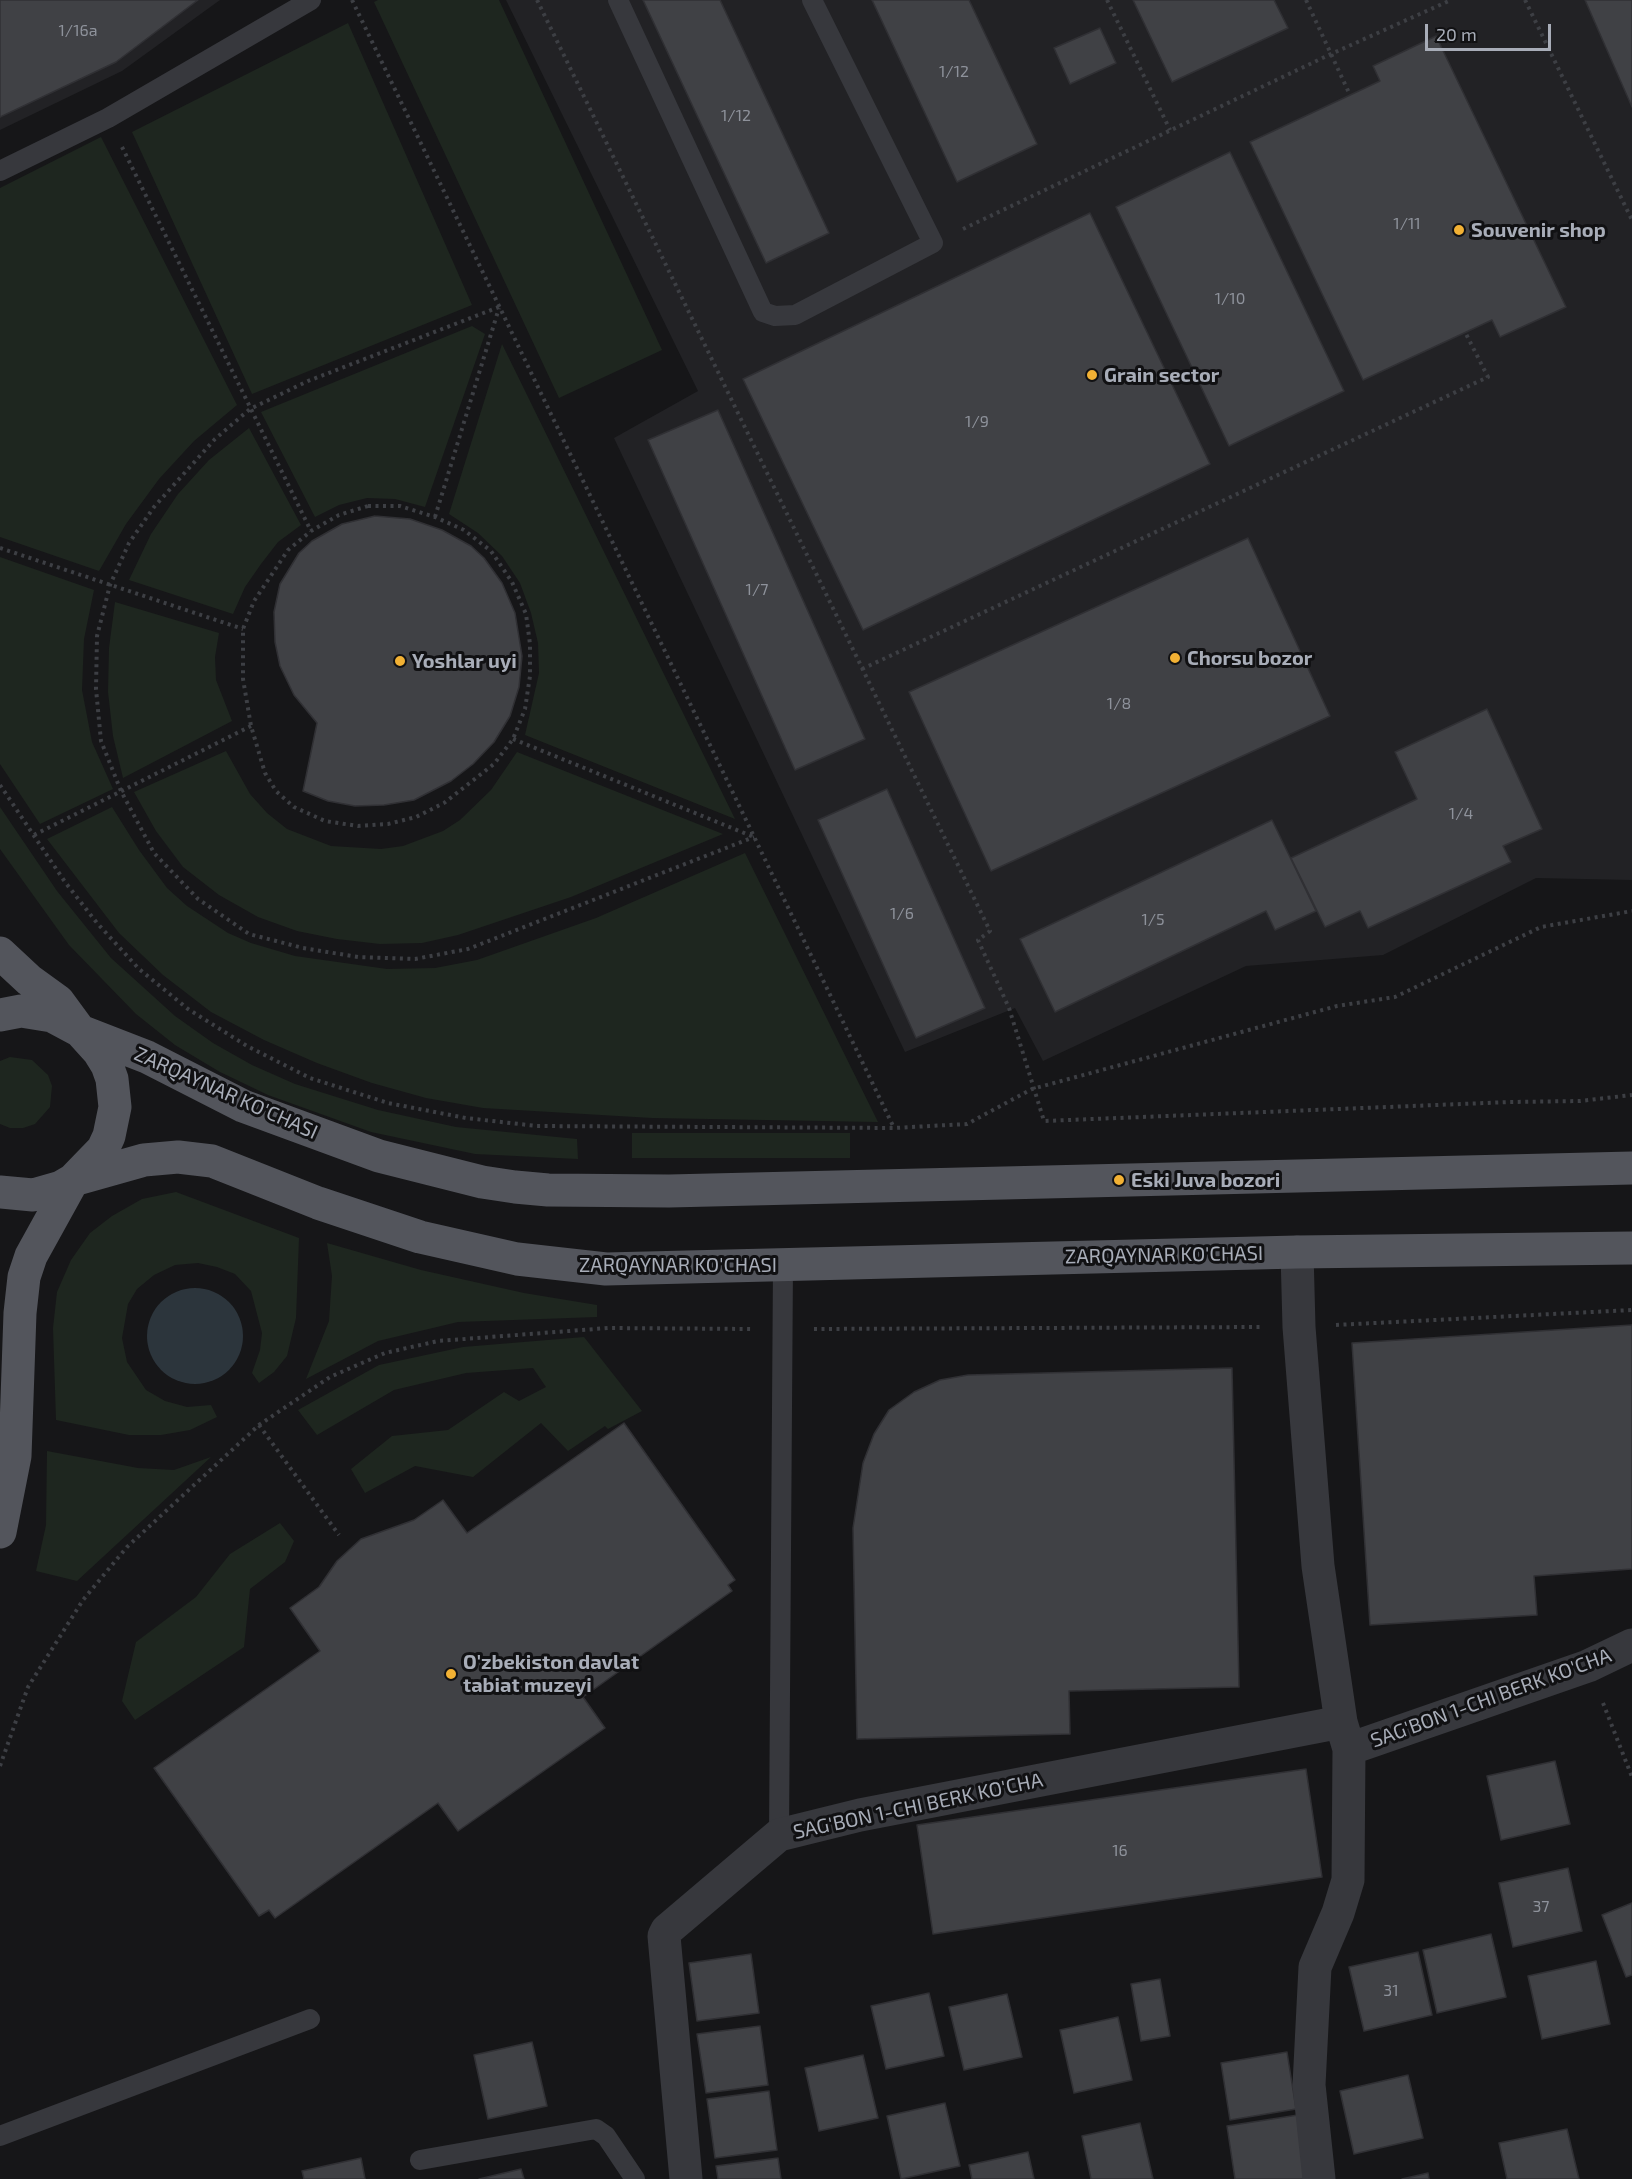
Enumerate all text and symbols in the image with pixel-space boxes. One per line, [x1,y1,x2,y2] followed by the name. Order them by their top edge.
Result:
[1428,12,1554,50] scale bar
[59,21,97,41] house number: 1/16а
[1436,23,1477,45] text: 20 m
[939,62,969,82] house number: 1/12
[721,106,751,126] house number: 1/12
[1393,214,1421,234] house number: 1/11
[1471,218,1606,242] place label: Souvenir shop
[1452,223,1466,237] marker: Souvenir shop
[1215,289,1245,309] house number: 1/10
[1104,363,1219,387] place label: Grain sector
[1085,368,1099,382] marker: Grain sector
[965,412,989,432] house number: 1/9
[746,580,768,600] house number: 1/7
[1187,646,1312,670] place label: Chorsu bozor
[412,649,517,673] place label: Yoshlar uyi
[1168,651,1182,665] marker: Chorsu bozor
[393,654,407,668] marker: Yoshlar uyi
[1107,694,1131,714] house number: 1/8
[1449,804,1473,824] house number: 1/4
[890,904,914,924] house number: 1/6
[1141,910,1165,930] house number: 1/5
[131,1042,321,1144] street label: ZARQAYNAR KO'CHASI
[1131,1168,1280,1192] place label: Eski Juva bozori
[1112,1173,1126,1187] marker: Eski Juva bozori
[1065,1241,1263,1269] street label: ZARQAYNAR KO'CHASI
[579,1253,777,1277] street label: ZARQAYNAR KO'CHASI
[1367,1643,1615,1753] street label: SAG'BON 1-CHI BERK KO'CHA
[463,1650,639,1697] place label: O'zbekiston davlat tabiat muzeyi
[444,1667,458,1681] marker: O'zbekiston davlat tabiat muzeyi
[791,1768,1045,1844] street label: SAG'BON 1-CHI BERK KO'CHA
[1112,1841,1128,1861] house number: 16
[1532,1897,1550,1917] house number: 37
[1383,1981,1399,2001] house number: 31

